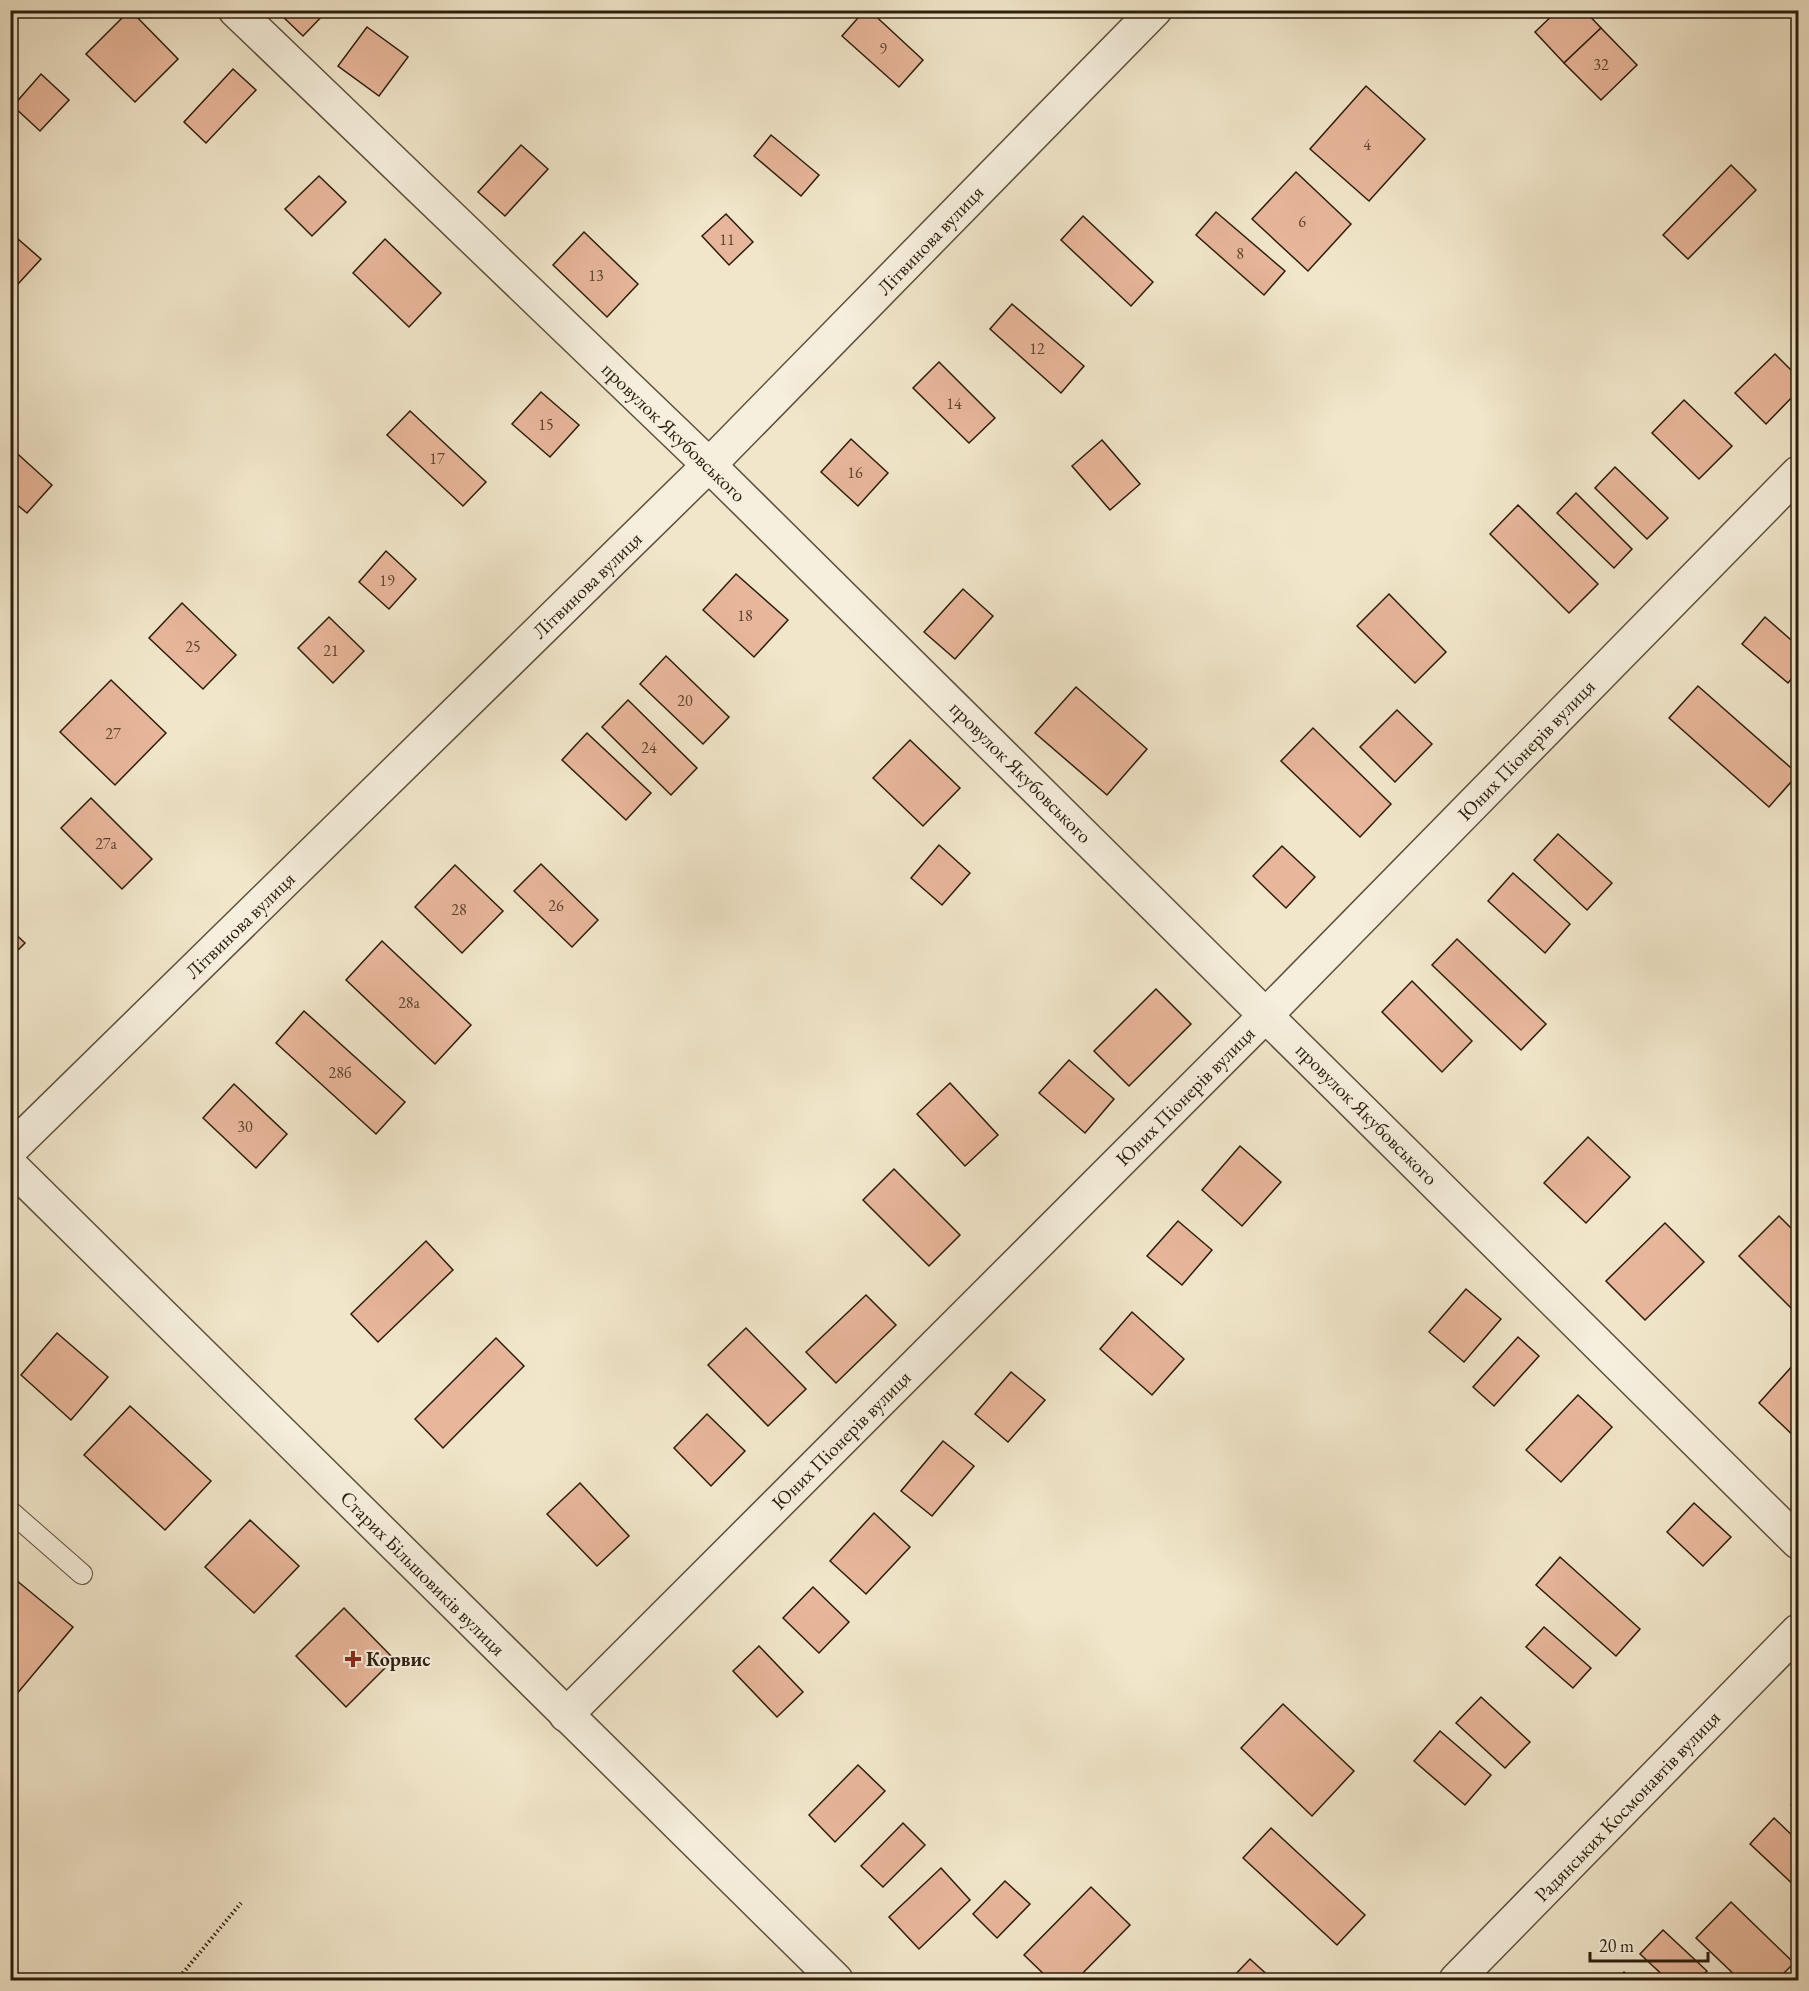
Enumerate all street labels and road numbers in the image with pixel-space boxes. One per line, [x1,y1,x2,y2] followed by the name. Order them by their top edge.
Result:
[871,180,989,300] street label: Літвинова вулиця
[596,356,752,508] street label: провулок Якубовського
[527,526,647,644] street label: Літвинова вулиця
[1452,674,1600,826] street label: Юних Піонерів вулиця
[944,695,1098,849] street label: провулок Якубовського
[180,866,300,984] street label: Літвинова вулиця
[1110,1021,1260,1171] street label: Юних Піонерів вулиця
[1290,1037,1444,1191] street label: провулок Якубовського
[766,1365,916,1515] street label: Юних Піонерів вулиця
[335,1485,511,1661] street label: Старих Більшовиків вулиця
[1529,1705,1725,1907] street label: Радянських Космонавтів вулиця

